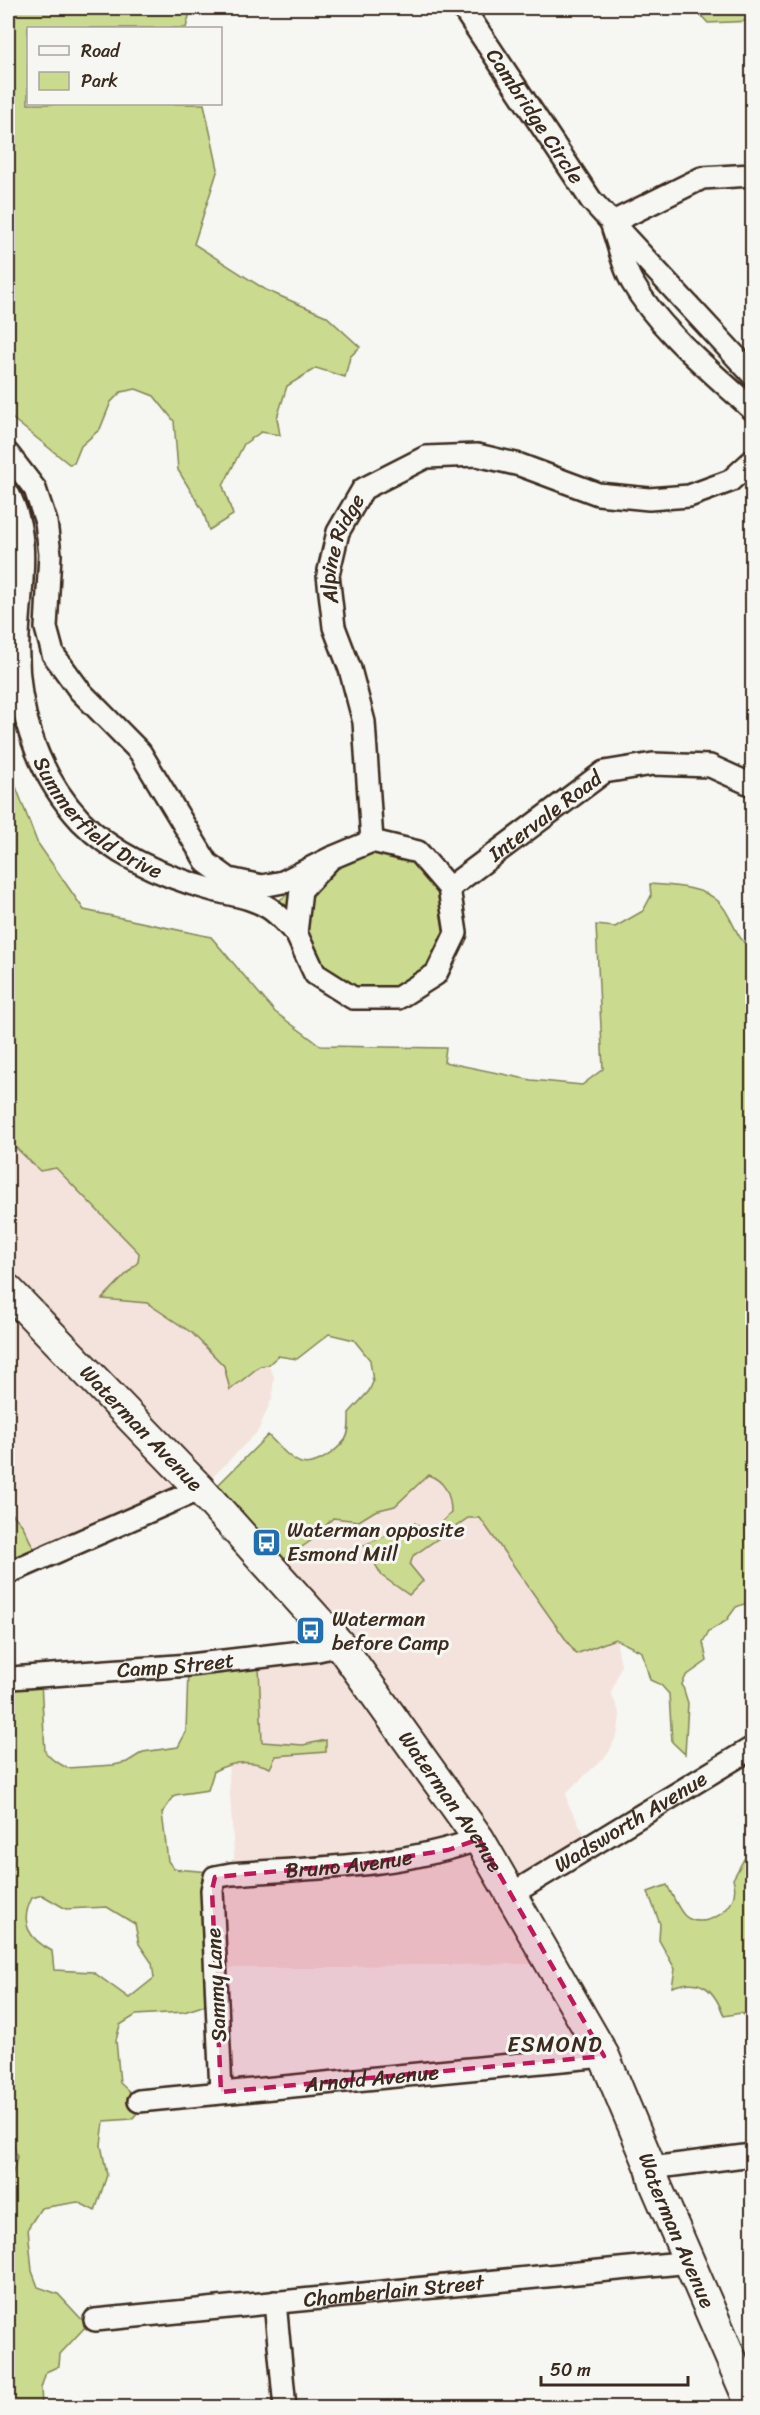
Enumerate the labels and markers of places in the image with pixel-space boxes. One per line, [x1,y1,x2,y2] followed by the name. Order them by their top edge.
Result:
[287,1511,465,1573] place label: Waterman opposite Esmond Mill
[250,1526,282,1558] bus stop icon: Waterman opposite Esmond Mill
[332,1600,449,1662] place label: Waterman before Camp
[295,1615,327,1647] bus stop icon: Waterman before Camp

